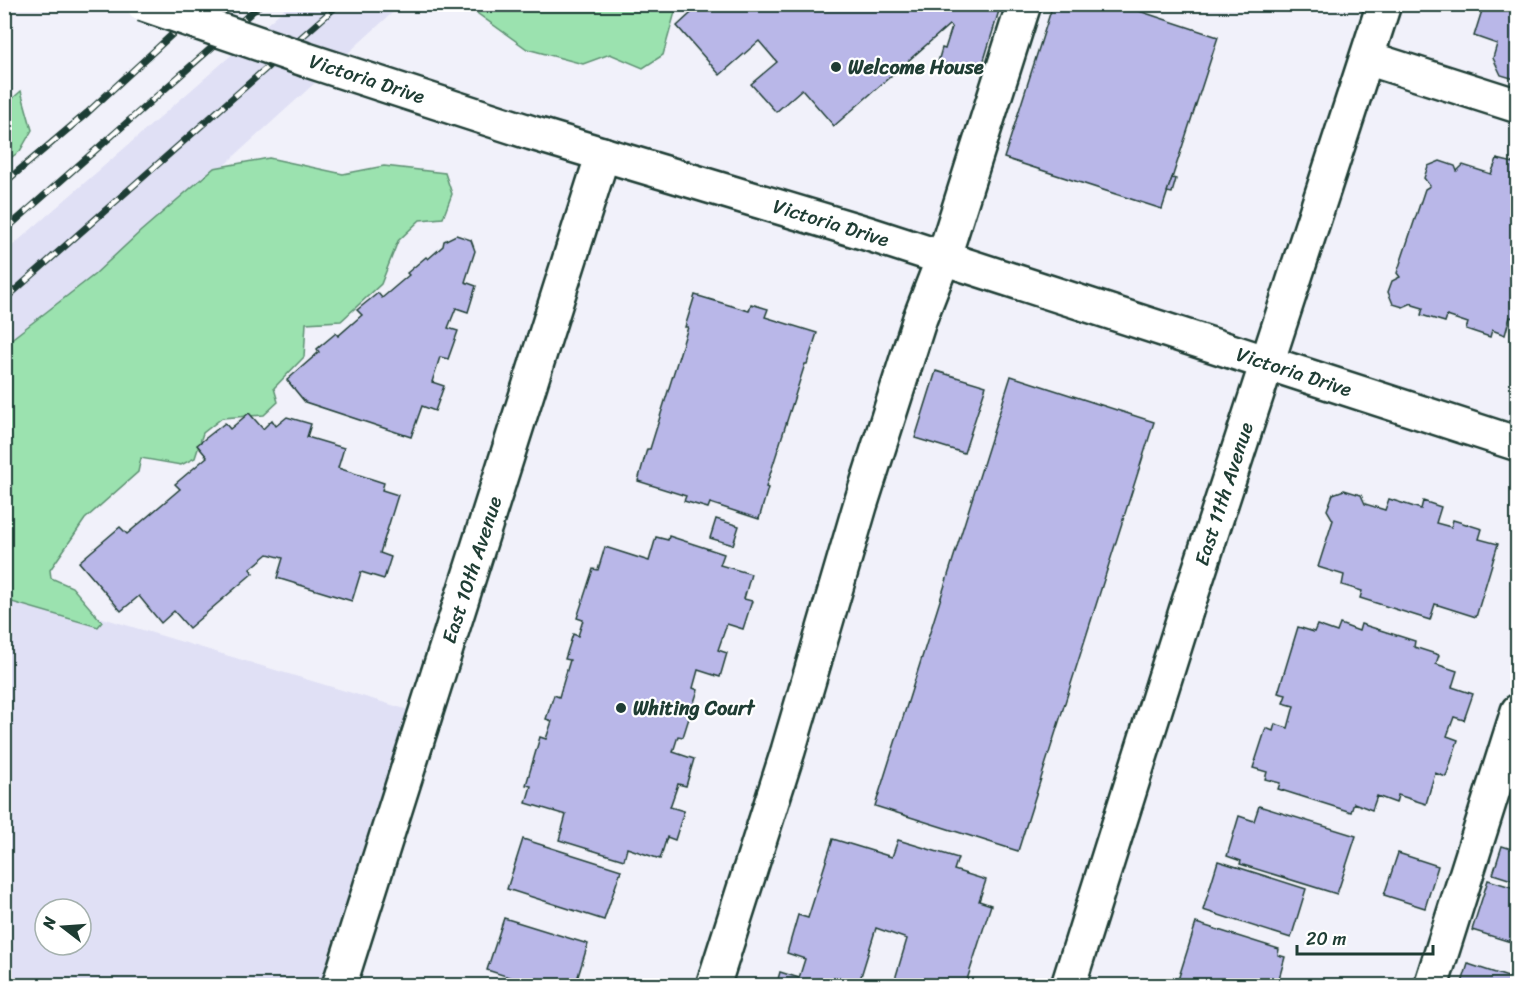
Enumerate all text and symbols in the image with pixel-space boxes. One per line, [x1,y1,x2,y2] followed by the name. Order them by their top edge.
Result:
[305,44,430,114] street label: Victoria Drive
[848,50,984,85] place label: Welcome House
[829,60,843,74] marker: Welcome House
[769,189,894,257] street label: Victoria Drive
[1232,337,1357,407] street label: Victoria Drive
[1184,417,1264,570] street label: East 11th Avenue
[432,491,512,648] street label: East 10th Avenue
[633,691,756,726] place label: Whiting Court
[614,701,628,715] marker: Whiting Court
[33,897,93,957] north arrow
[33,912,65,933] text: N
[1297,918,1434,956] scale bar
[1306,923,1346,955] text: 20 m

